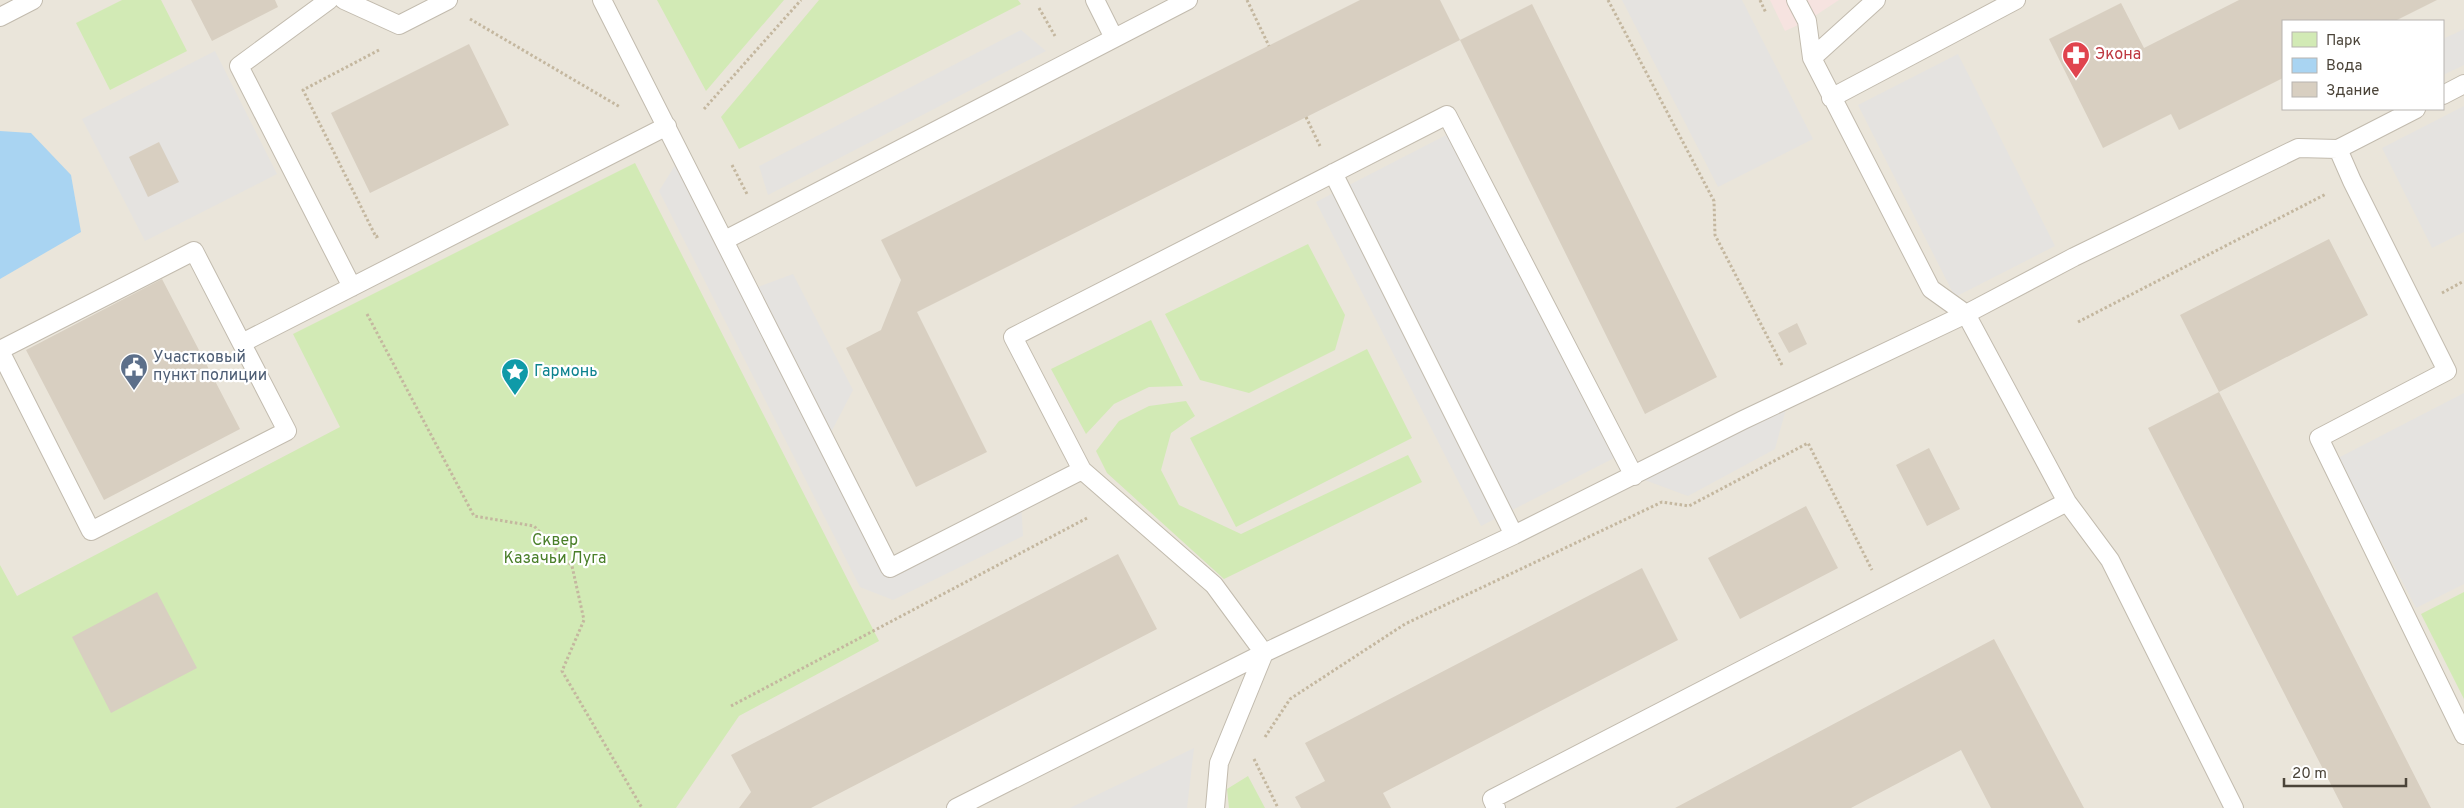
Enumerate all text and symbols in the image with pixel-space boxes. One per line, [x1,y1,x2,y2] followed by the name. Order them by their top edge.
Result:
[2282,20,2444,110] legend
[2326,32,2361,51] text: Парк
[2061,40,2091,79] pharmacy icon: Экона
[2095,45,2141,65] place label: Экона
[2326,57,2362,76] text: Вода
[2326,82,2379,101] text: Здание
[153,348,267,386] place label: Участковый пункт полиции
[119,352,149,391] public building icon: Участковый пункт полиции
[500,357,530,396] place icon: Гармонь
[534,362,598,382] place label: Гармонь
[503,531,607,569] park label: Сквер Казачьи Луга
[2284,756,2406,788] scale bar
[2292,765,2327,784] text: 20 m

